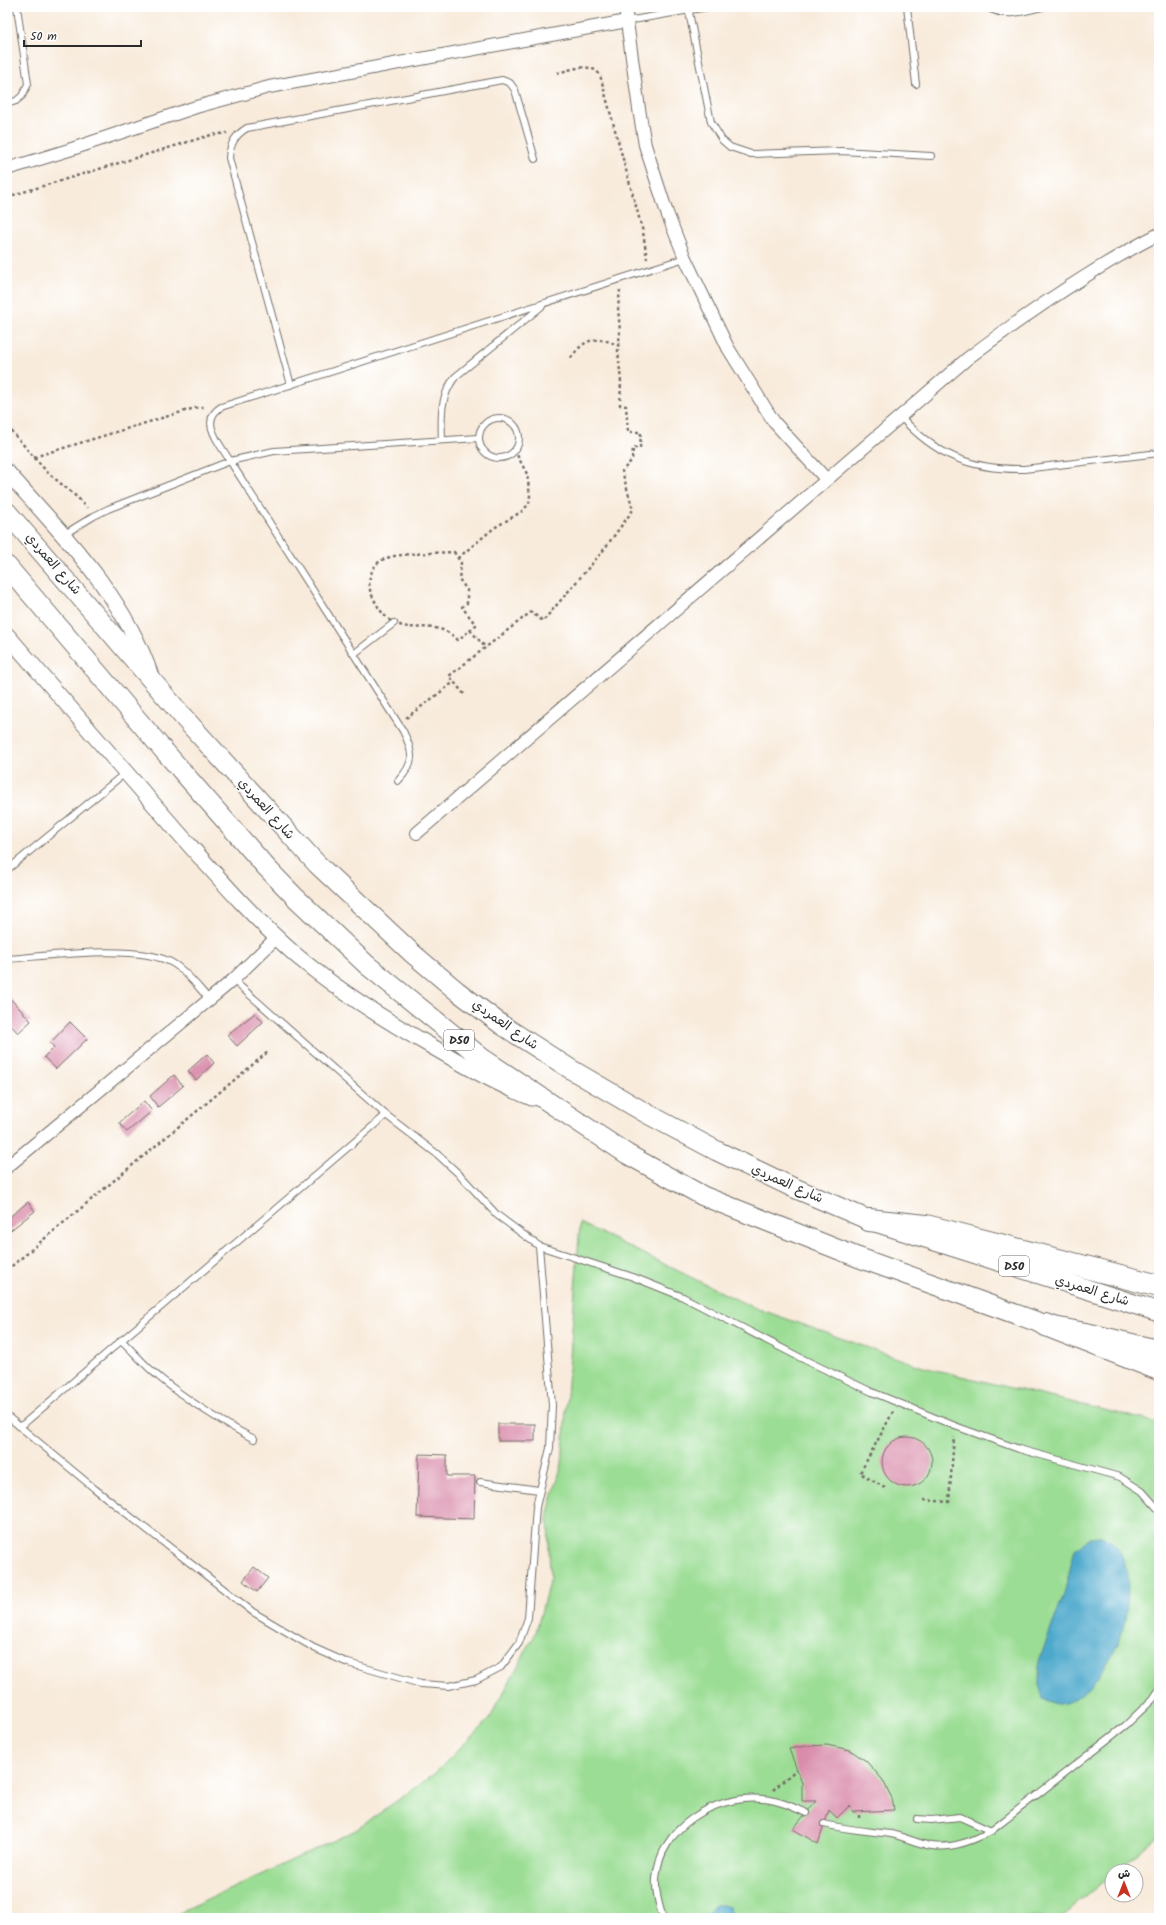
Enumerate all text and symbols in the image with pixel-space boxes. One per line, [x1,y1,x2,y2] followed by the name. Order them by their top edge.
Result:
[24,22,141,48] scale bar
[30,27,57,46] text: 50 m
[20,528,86,600] street label: شارع العمردي
[233,773,299,845] street label: شارع العمردي
[468,994,542,1056] street label: شارع العمردي
[444,1030,474,1050] road number: D50
[748,1159,826,1209] street label: شارع العمردي
[999,1256,1029,1276] road number: D50
[1052,1270,1132,1312] street label: شارع العمردي
[1104,1863,1144,1903] north arrow
[1118,1865,1130,1883] text: ش

